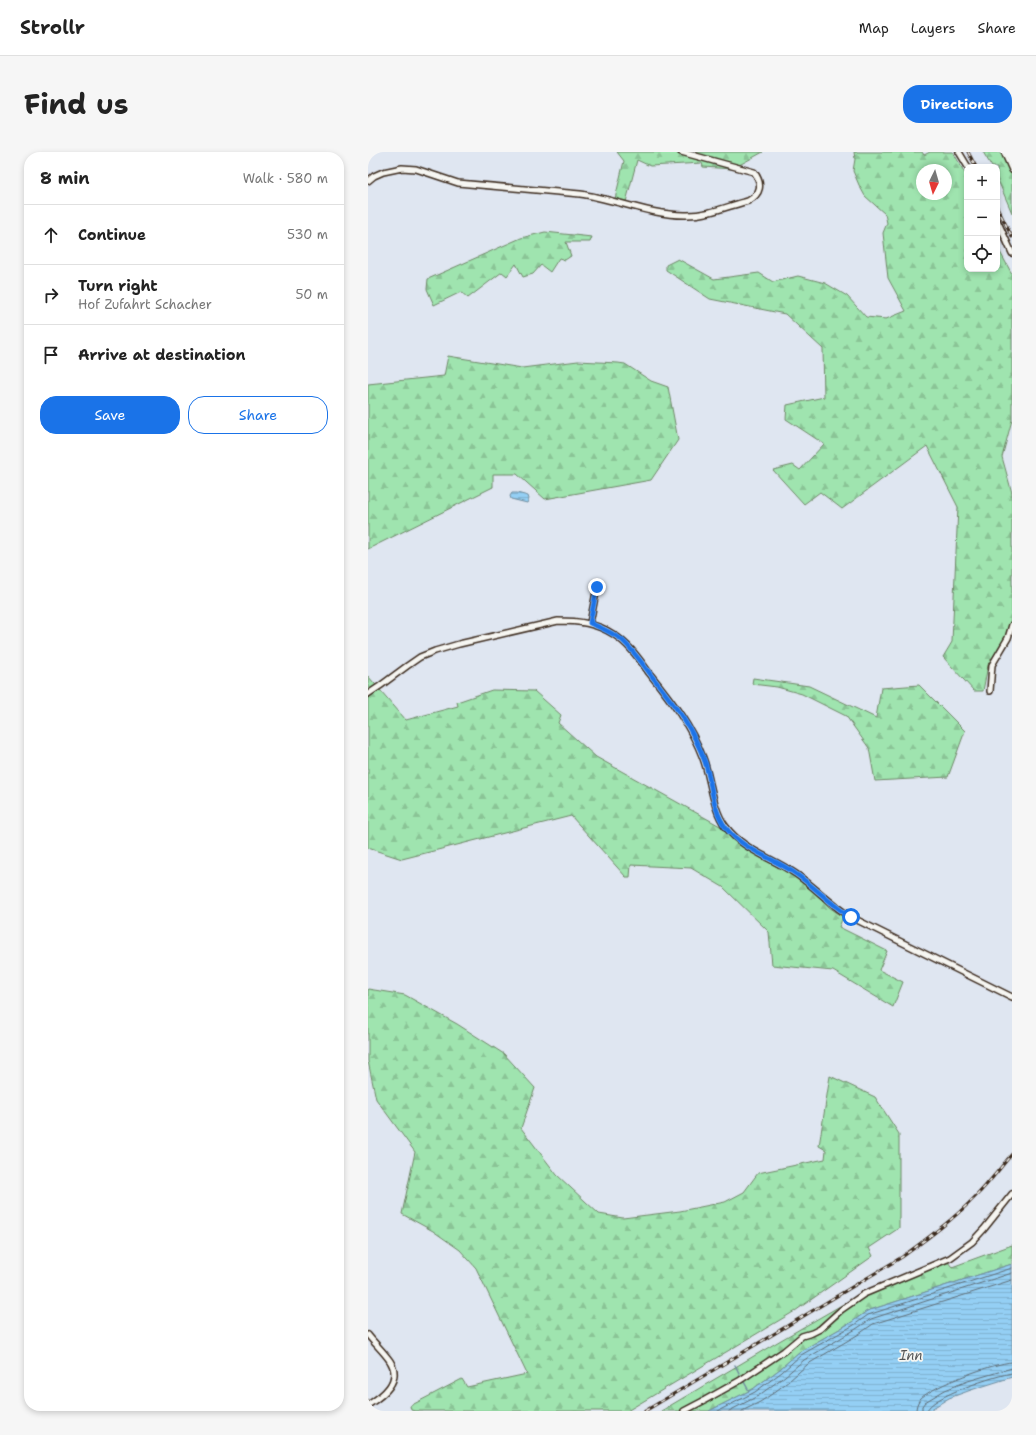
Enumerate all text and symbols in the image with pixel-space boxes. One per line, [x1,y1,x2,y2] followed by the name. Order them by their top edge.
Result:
[20,15,85,40] text: Strollr
[859,19,889,37] text: Map
[911,19,955,37] text: Layers
[977,19,1016,37] text: Share
[24,85,129,123] text: Find us
[903,85,1012,123] button: Directions
[916,164,952,200] north arrow
[964,164,1000,272] map controls
[964,164,1000,200] button: +
[40,167,90,189] text: 8 min
[243,170,328,187] text: Walk · 580 m
[964,200,1000,236] button: −
[40,224,62,246] icon: ahead
[78,225,146,245] text: Continue
[287,226,328,243] text: 530 m
[964,236,1000,272] button: locate
[78,276,158,296] text: Turn right
[40,284,62,306] icon: right
[295,286,328,303] text: 50 m
[78,296,212,313] text: Hof Zufahrt Schacher
[40,344,62,366] icon: arrive
[78,345,246,365] text: Arrive at destination
[40,396,180,434] button: Save
[188,396,328,434] button: Share
[588,578,606,596] route end
[842,908,860,926] route start
[899,1347,922,1364] water label: Inn

